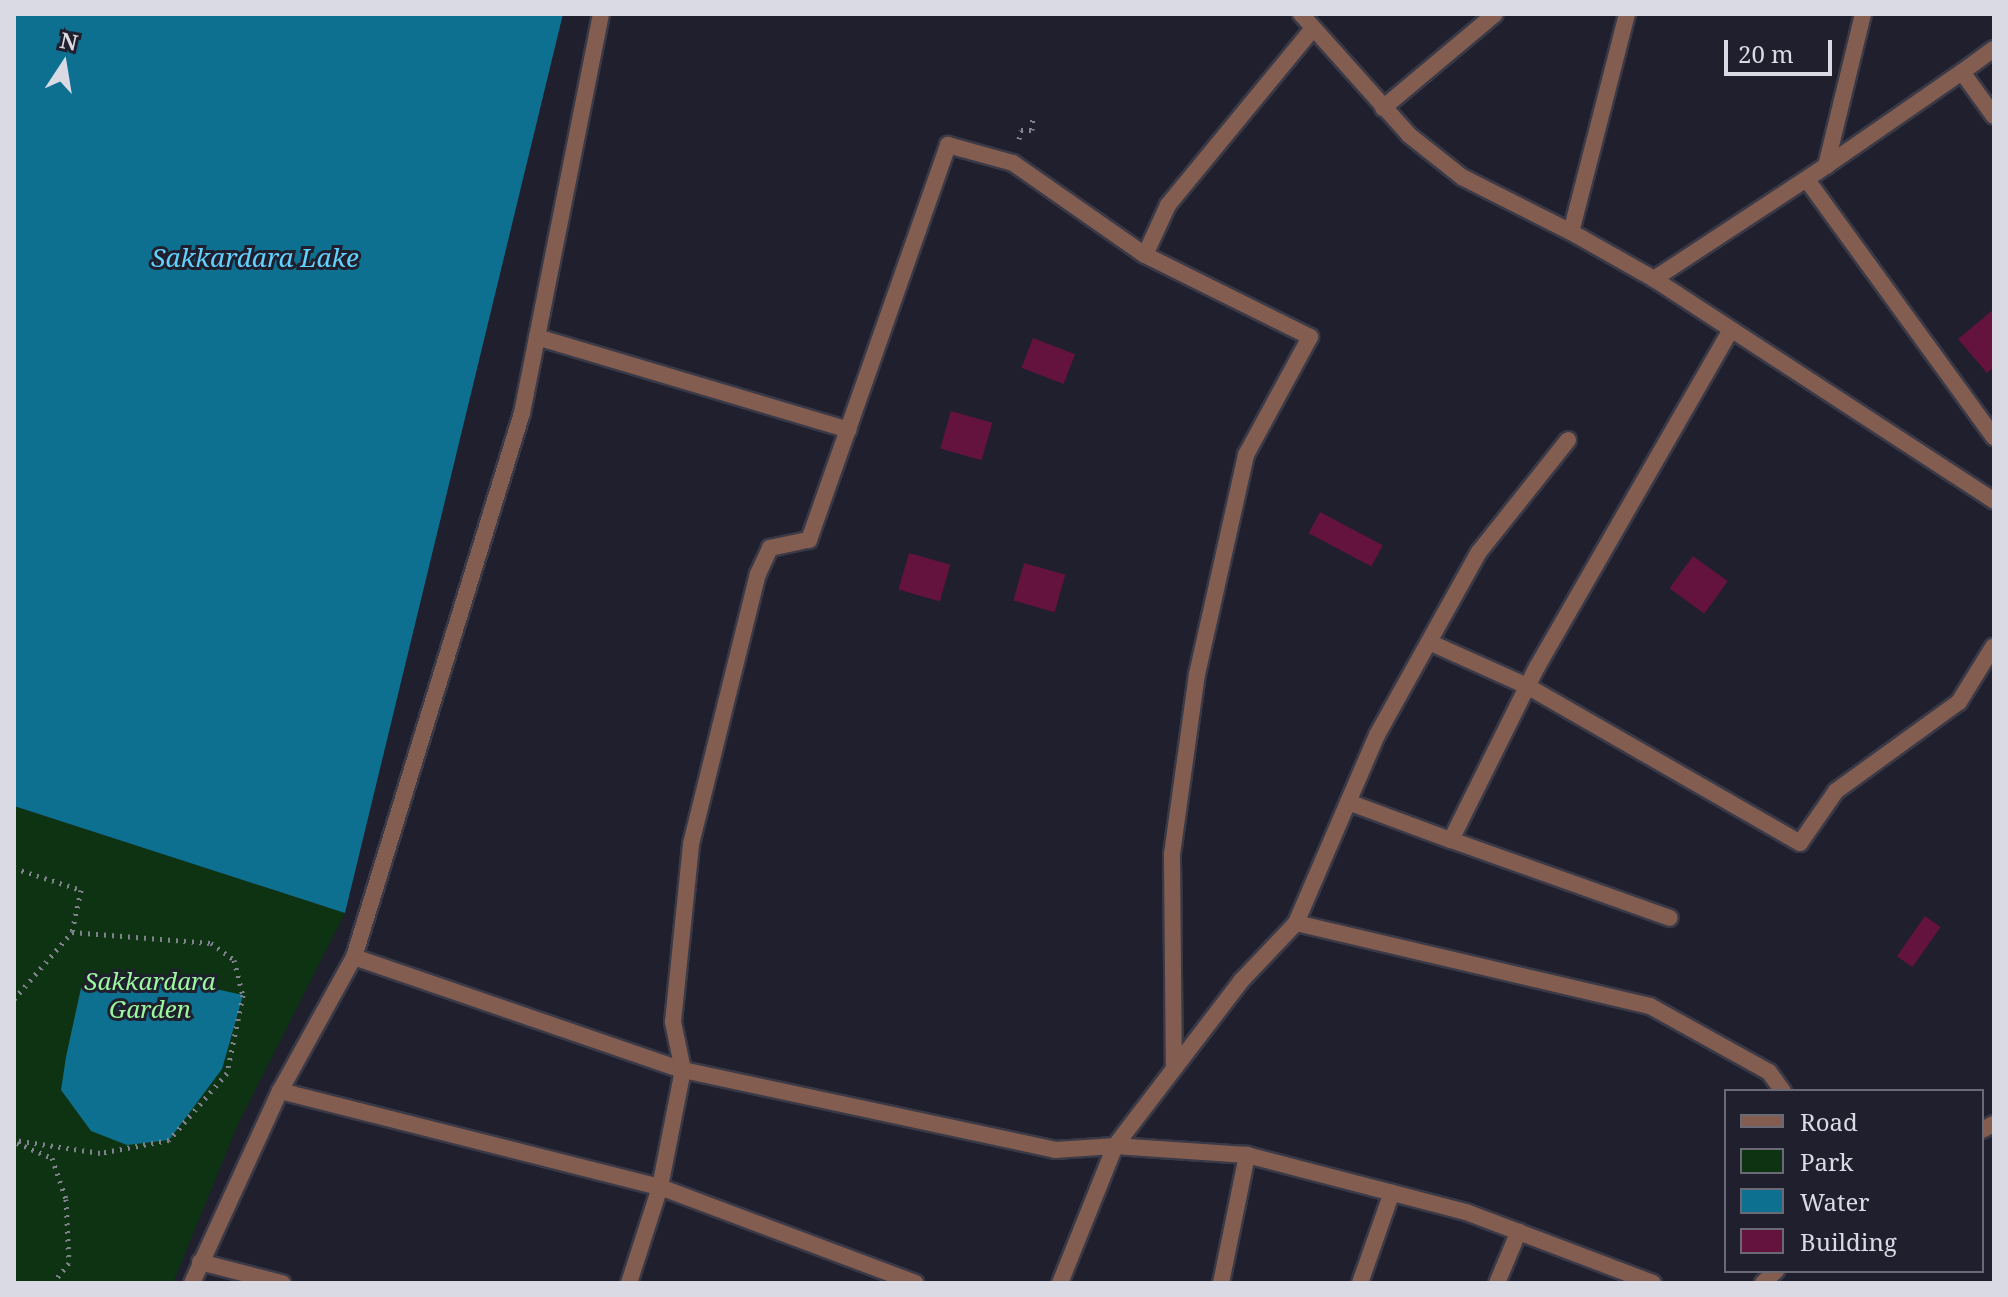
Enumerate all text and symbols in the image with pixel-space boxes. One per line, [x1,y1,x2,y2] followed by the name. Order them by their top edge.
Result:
[24,24,104,104] north arrow
[57,24,81,57] text: N
[1728,24,1836,74] scale bar
[1738,37,1794,70] text: 20 m
[151,242,359,274] water label: Sakkardara Lake
[84,967,216,1023] park label: Sakkardara Garden
[1724,1089,1984,1273] legend
[1800,1105,1858,1138] text: Road
[1800,1145,1853,1178] text: Park
[1800,1185,1870,1218] text: Water
[1800,1225,1897,1258] text: Building

